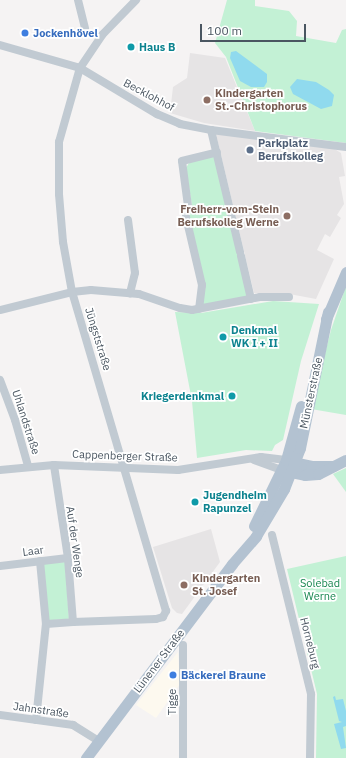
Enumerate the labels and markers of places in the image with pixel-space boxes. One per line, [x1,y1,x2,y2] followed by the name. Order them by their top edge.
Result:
[33,26,98,40] place label: Jockenhövel
[20,28,30,38] marker: Jockenhövel
[139,40,175,54] place label: Haus B
[126,42,136,52] marker: Haus B
[215,87,307,113] place label: Kindergarten St.-Christophorus
[202,95,212,105] marker: Kindergarten St.-Christophorus
[258,137,323,163] place label: Parkplatz Berufskolleg
[245,145,255,155] marker: Parkplatz Berufskolleg
[177,203,279,229] place label: Freiherr-vom-Stein Berufskolleg Werne
[282,211,292,221] marker: Freiherr-vom-Stein Berufskolleg Werne
[231,324,278,350] place label: Denkmal WK I + II
[218,332,228,342] marker: Denkmal WK I + II
[141,389,224,403] place label: Kriegerdenkmal
[227,391,237,401] marker: Kriegerdenkmal
[203,489,267,515] place label: Jugendheim Rapunzel
[190,497,200,507] marker: Jugendheim Rapunzel
[192,572,260,598] place label: Kindergarten St. Josef
[179,580,189,590] marker: Kindergarten St. Josef
[181,668,266,682] place label: Bäckerei Braune
[168,670,178,680] marker: Bäckerei Braune

